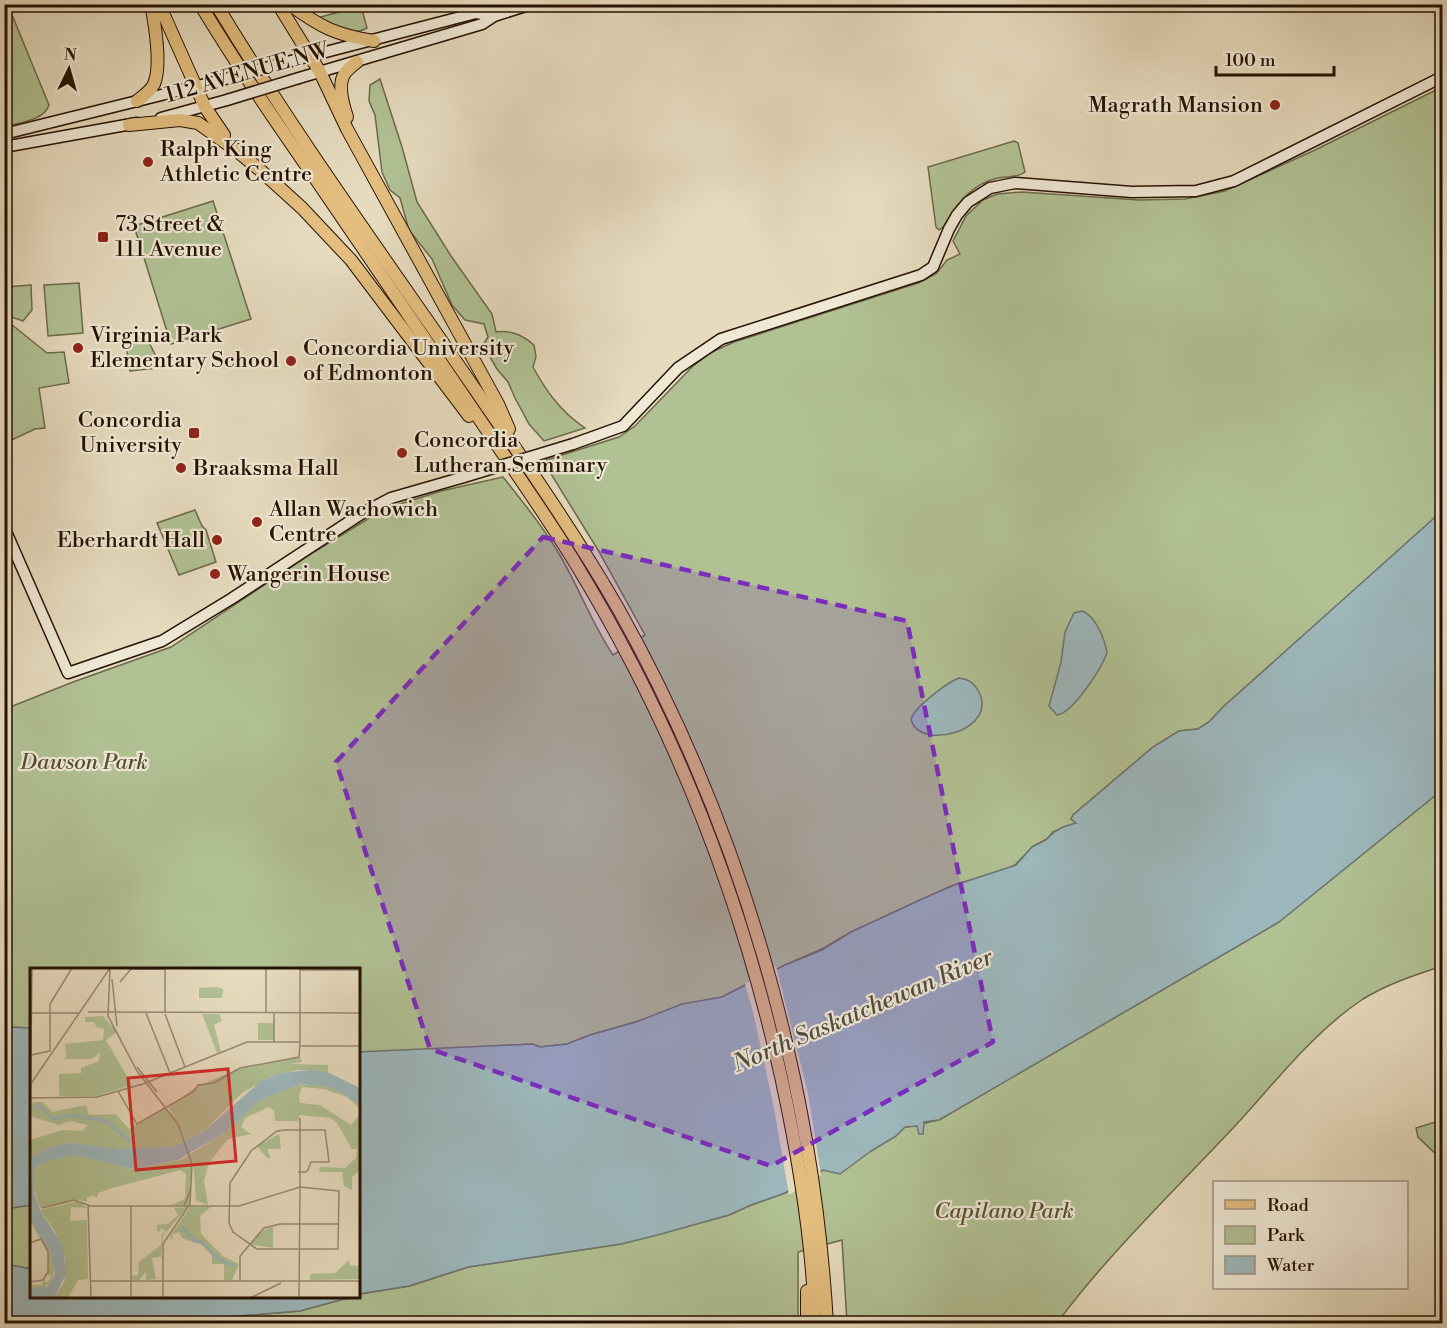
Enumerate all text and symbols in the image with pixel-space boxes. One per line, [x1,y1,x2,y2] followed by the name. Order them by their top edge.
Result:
[162,36,333,109] street label: 112 AVENUE NW
[39,39,99,99] north arrow
[1216,39,1334,77] scale bar
[63,45,78,66] text: N
[1225,49,1276,72] text: 100 m
[1088,92,1263,119] place label: Magrath Mansion
[1268,98,1282,112] marker: Magrath Mansion
[159,136,312,188] place label: Ralph King Athletic Centre
[141,155,155,169] marker: Ralph King Athletic Centre
[115,211,225,263] place label: 73 Street & 111 Avenue
[96,230,110,244] marker: 73 Street & 111 Avenue
[89,322,280,374] place label: Virginia Park Elementary School
[303,335,515,387] place label: Concordia University of Edmonton
[71,341,85,355] marker: Virginia Park Elementary School
[284,354,298,368] marker: Concordia University of Edmonton
[78,407,183,459] place label: Concordia University
[187,426,201,440] marker: Concordia University
[414,427,607,479] place label: Concordia Lutheran Seminary
[395,446,409,460] marker: Concordia Lutheran Seminary
[192,455,339,482] place label: Braaksma Hall
[174,461,188,475] marker: Braaksma Hall
[268,496,438,548] place label: Allan Wachowich Centre
[250,515,264,529] marker: Allan Wachowich Centre
[57,527,205,554] place label: Eberhardt Hall
[210,533,224,547] marker: Eberhardt Hall
[226,561,390,588] place label: Wangerin House
[208,567,222,581] marker: Wangerin House
[19,749,148,776] park label: Dawson Park
[727,942,999,1080] water label: North Saskatchewan River
[30,968,360,1298] inset map
[1213,1181,1408,1289] legend
[1267,1194,1310,1217] text: Road
[934,1198,1074,1225] park label: Capilano Park
[1267,1224,1306,1247] text: Park
[1266,1254,1315,1277] text: Water

